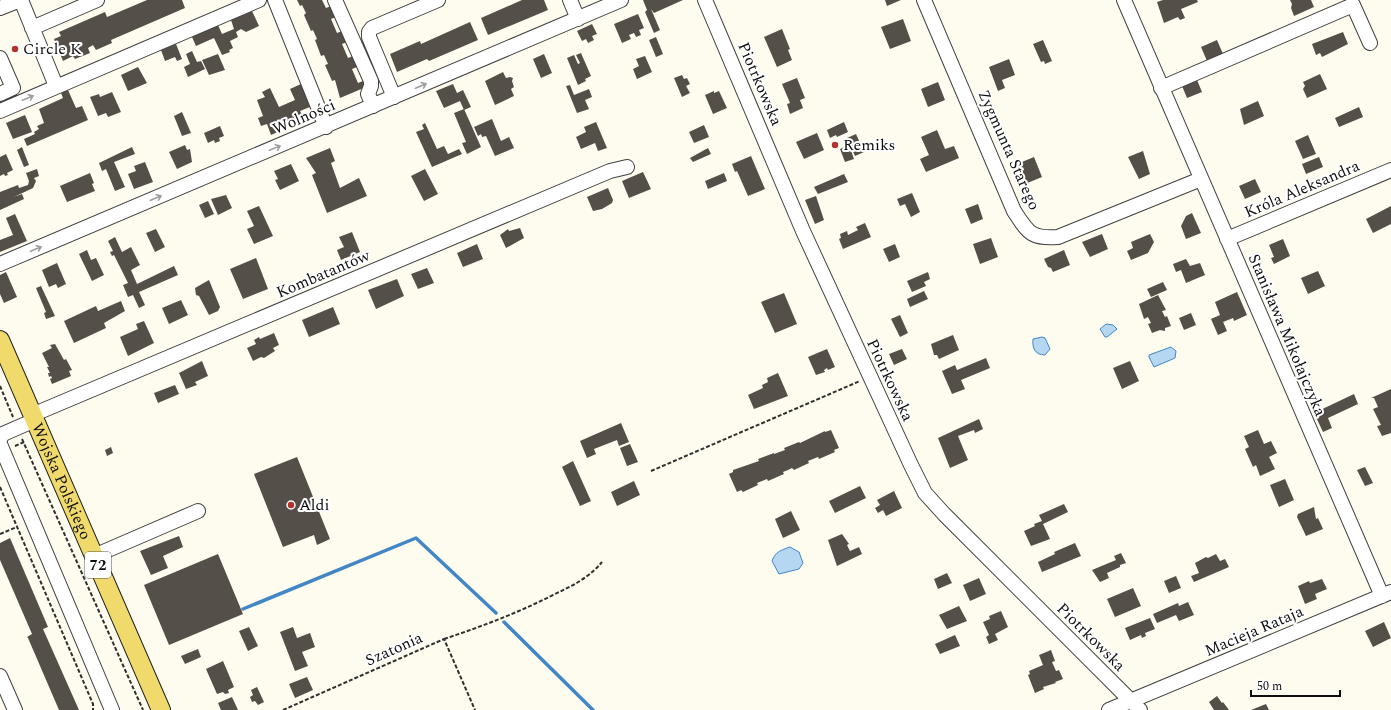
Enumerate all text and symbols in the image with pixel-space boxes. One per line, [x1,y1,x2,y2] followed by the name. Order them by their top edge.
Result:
[23,37,82,61] place label: Circle K
[732,38,788,130] street label: Piotrkowska
[10,44,20,54] marker: Circle K
[414,81,426,89] one-way arrow
[972,86,1046,214] street label: Zygmunta Starego
[269,93,339,141] street label: Wolności
[22,94,34,102] one-way arrow
[843,133,896,157] place label: Remiks
[830,140,840,150] marker: Remiks
[269,143,281,151] one-way arrow
[1241,154,1364,224] street label: Króla Aleksandra
[149,194,161,201] one-way arrow
[273,243,374,304] street label: Kombatantów
[29,244,41,252] one-way arrow
[1242,250,1332,420] street label: Stanisława Mikołajczyka
[860,335,920,425] street label: Piotrkowska
[25,419,97,543] street label: Wojska Polskiego
[299,493,330,517] place label: Aldi
[286,500,296,510] marker: Aldi
[85,552,111,578] road number: 72
[1051,597,1131,677] street label: Piotrkowska
[1201,599,1307,663] street label: Macieja Rataja
[361,626,427,672] street label: Szatonia
[1251,672,1340,698] scale bar
[1257,677,1282,696] text: 50 m

